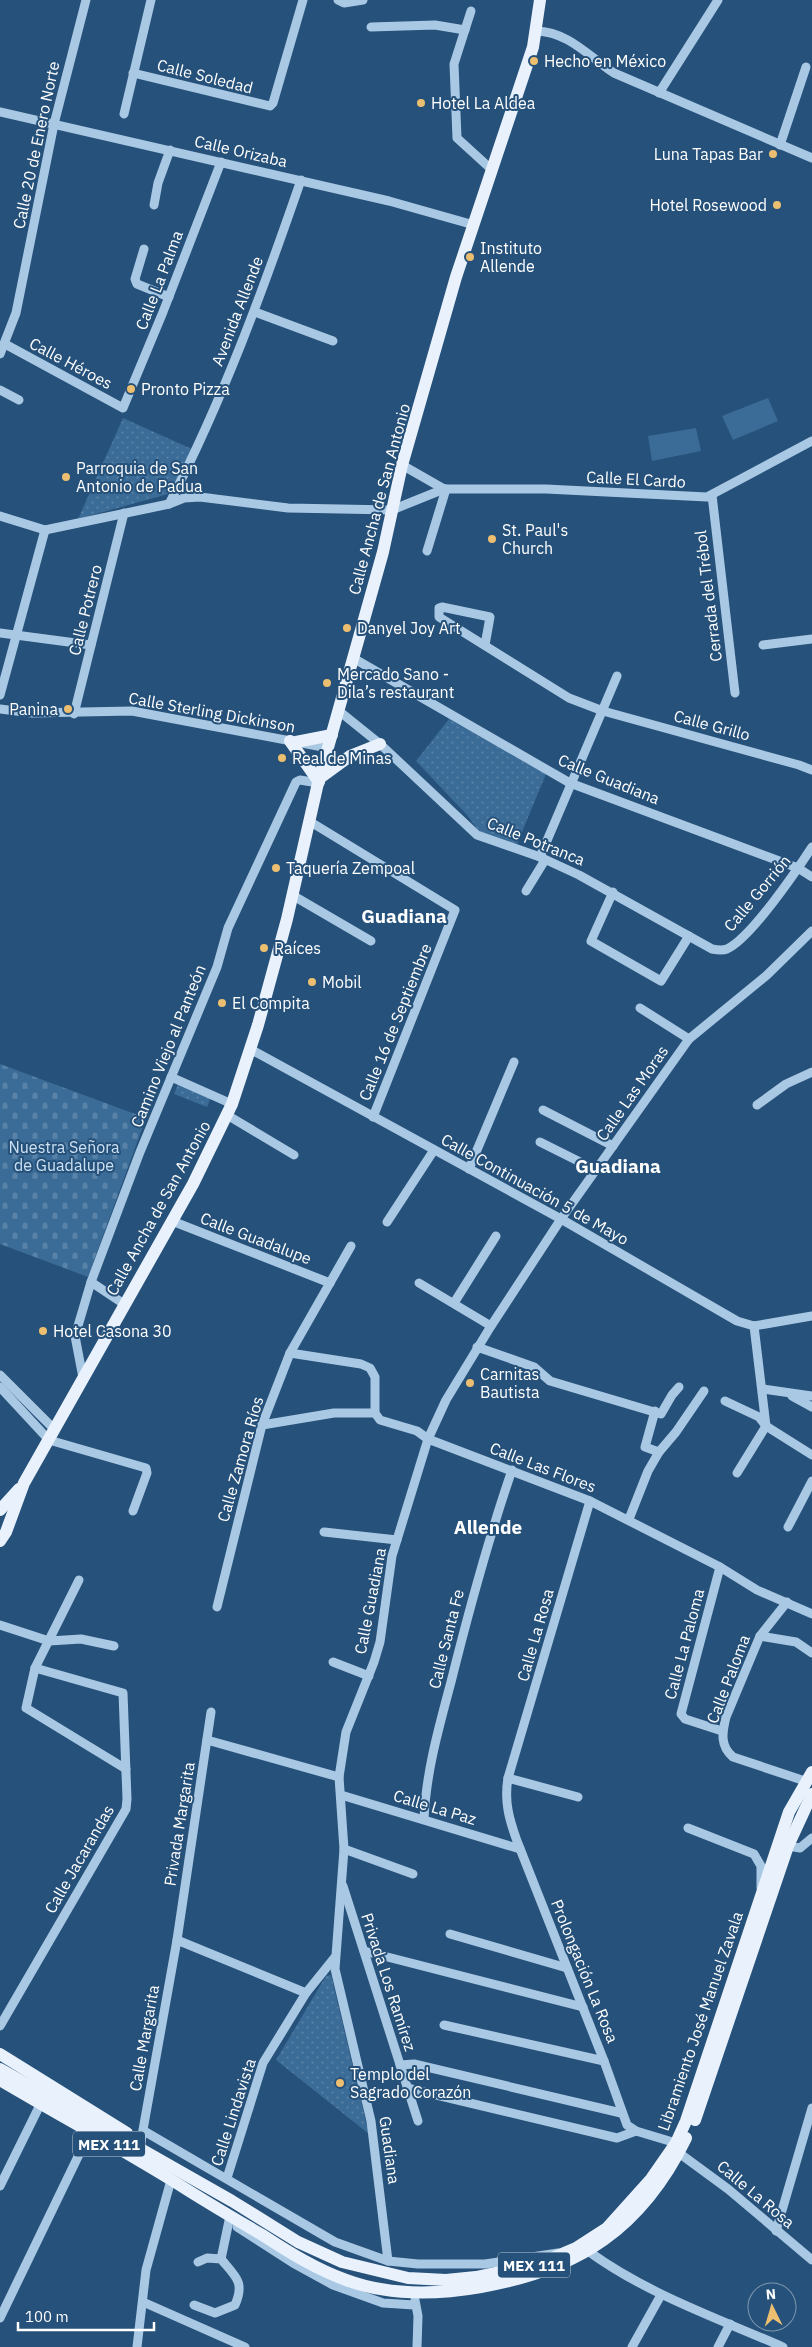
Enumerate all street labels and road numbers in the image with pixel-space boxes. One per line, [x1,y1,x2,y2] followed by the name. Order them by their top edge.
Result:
[155,54,255,98] street label: Calle Soledad
[8,59,64,231] street label: Calle 20 de Enero Norte
[193,131,290,171] street label: Calle Orizaba
[131,227,187,333] street label: Calle La Palma
[207,253,267,369] street label: Avenida Allende
[26,333,116,393] street label: Calle Héroes
[344,401,414,597] street label: Calle Ancha de San Antonio
[586,466,686,492] street label: Calle El Cardo
[690,529,726,663] street label: Cerrada del Trébol
[64,562,106,658] street label: Calle Potrero
[127,687,297,737] street label: Calle Sterling Dickinson
[672,705,752,745] street label: Calle Grillo
[555,750,663,809] street label: Calle Guadiana
[484,812,588,870] street label: Calle Potranca
[719,851,795,935] street label: Calle Gorrión
[354,940,436,1104] street label: Calle 16 de Septiembre
[126,962,210,1130] street label: Camino Viejo al Panteón
[592,1041,672,1145] street label: Calle Las Moras
[102,1117,214,1299] street label: Calle Ancha de San Antonio
[438,1129,632,1249] street label: Calle Continuación 5 de Mayo
[197,1208,315,1269] street label: Calle Guadalupe
[213,1394,267,1524] street label: Calle Zamora Ríos
[487,1438,599,1496] street label: Calle Las Flores
[350,1546,390,1656] street label: Calle Guadiana
[512,1586,558,1684] street label: Calle La Rosa
[660,1586,709,1702] street label: Calle La Paloma
[424,1587,468,1691] street label: Calle Santa Fe
[702,1631,754,1726] street label: Calle Paloma
[159,1760,199,1887] street label: Privada Margarita
[391,1785,479,1829] street label: Calle La Paz
[40,1801,118,1917] street label: Calle Jacarandas
[547,1896,623,2046] street label: Prolongación La Rosa
[653,1908,747,2133] street label: Libramiento José Manuel Zavala
[357,1910,421,2054] street label: Privada Los Ramírez
[125,1983,163,2093] street label: Calle Margarita
[206,2055,260,2168] street label: Calle Lindavista
[375,2115,405,2186] street label: Guadiana
[73,2132,145,2156] road number: MEX 111
[713,2156,799,2233] street label: Calle La Rosa
[498,2252,570,2278] road number: MEX 111

